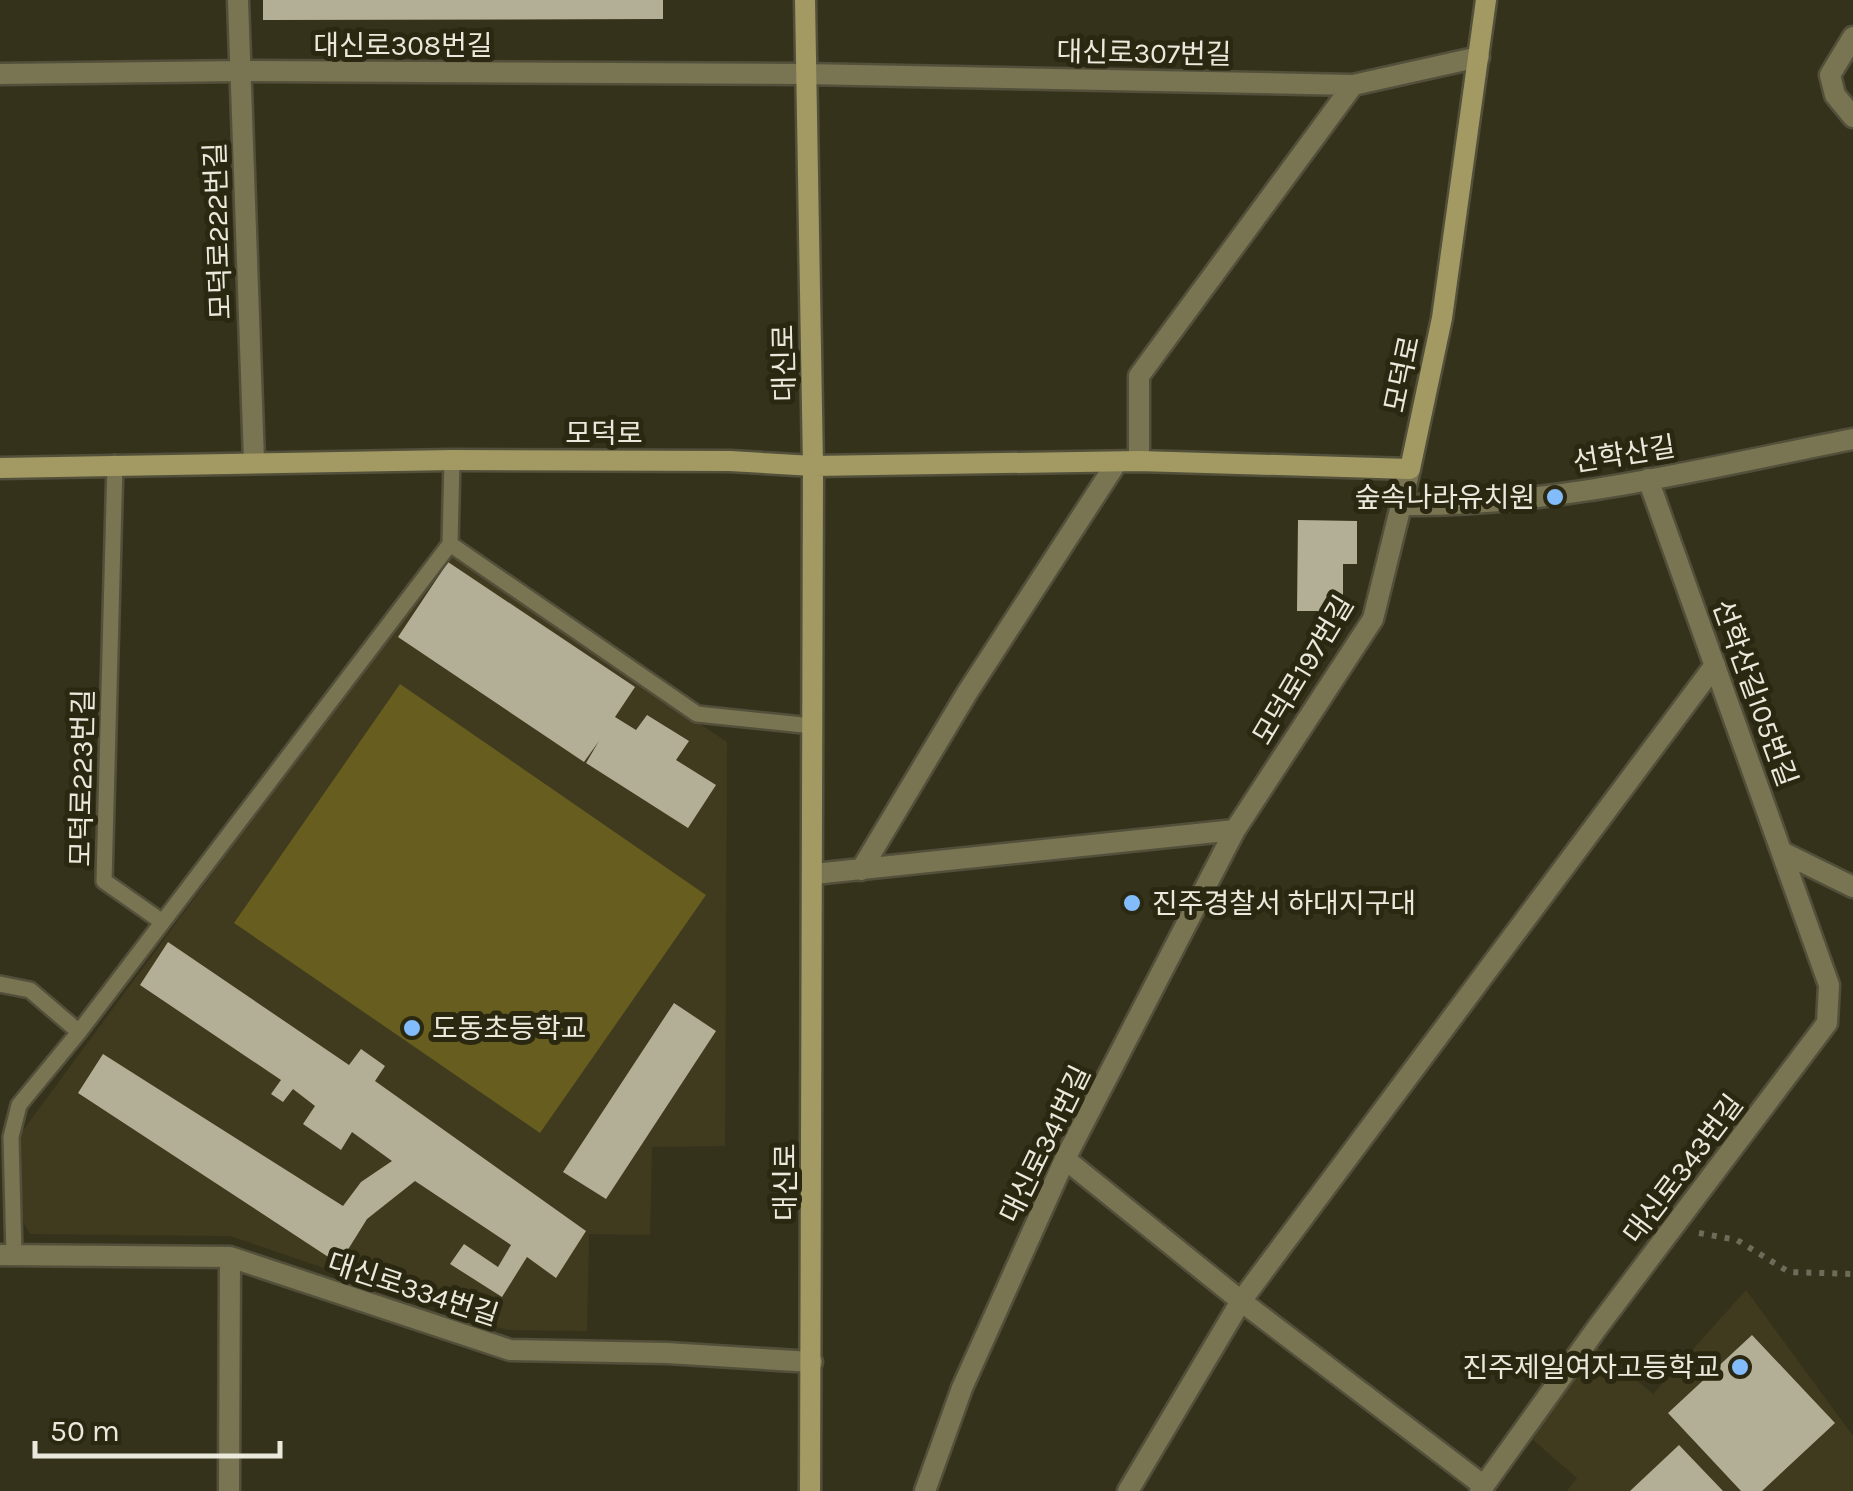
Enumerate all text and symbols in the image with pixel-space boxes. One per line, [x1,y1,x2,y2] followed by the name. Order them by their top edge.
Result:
[313,29,493,62] street label: 대신로308번길
[1056,35,1232,71] street label: 대신로307번길
[198,142,238,320] street label: 모덕로222번길
[767,324,801,402] street label: 대신로
[1378,333,1426,415] street label: 모덕로
[565,417,643,450] street label: 모덕로
[1571,430,1677,478] street label: 선학산길
[1355,481,1535,514] place label: 숲속나라유치원
[1544,486,1566,508] marker: 숲속나라유치원
[1246,590,1360,750] street label: 모덕로197번길
[1706,595,1804,791] street label: 선학산길105번길
[64,689,100,867] street label: 모덕로223번길
[1152,887,1416,920] place label: 진주경찰서 하대지구대
[1121,892,1143,914] marker: 진주경찰서 하대지구대
[432,1012,587,1045] place label: 도동초등학교
[401,1017,423,1039] marker: 도동초등학교
[993,1060,1097,1228] street label: 대신로341번길
[1616,1088,1750,1250] street label: 대신로343번길
[769,1143,802,1221] street label: 대신로
[323,1246,503,1332] street label: 대신로334번길
[1462,1351,1720,1384] place label: 진주제일여자고등학교
[1729,1356,1751,1378] marker: 진주제일여자고등학교
[35,1396,280,1458] scale bar
[50,1413,120,1449] text: 50 m

